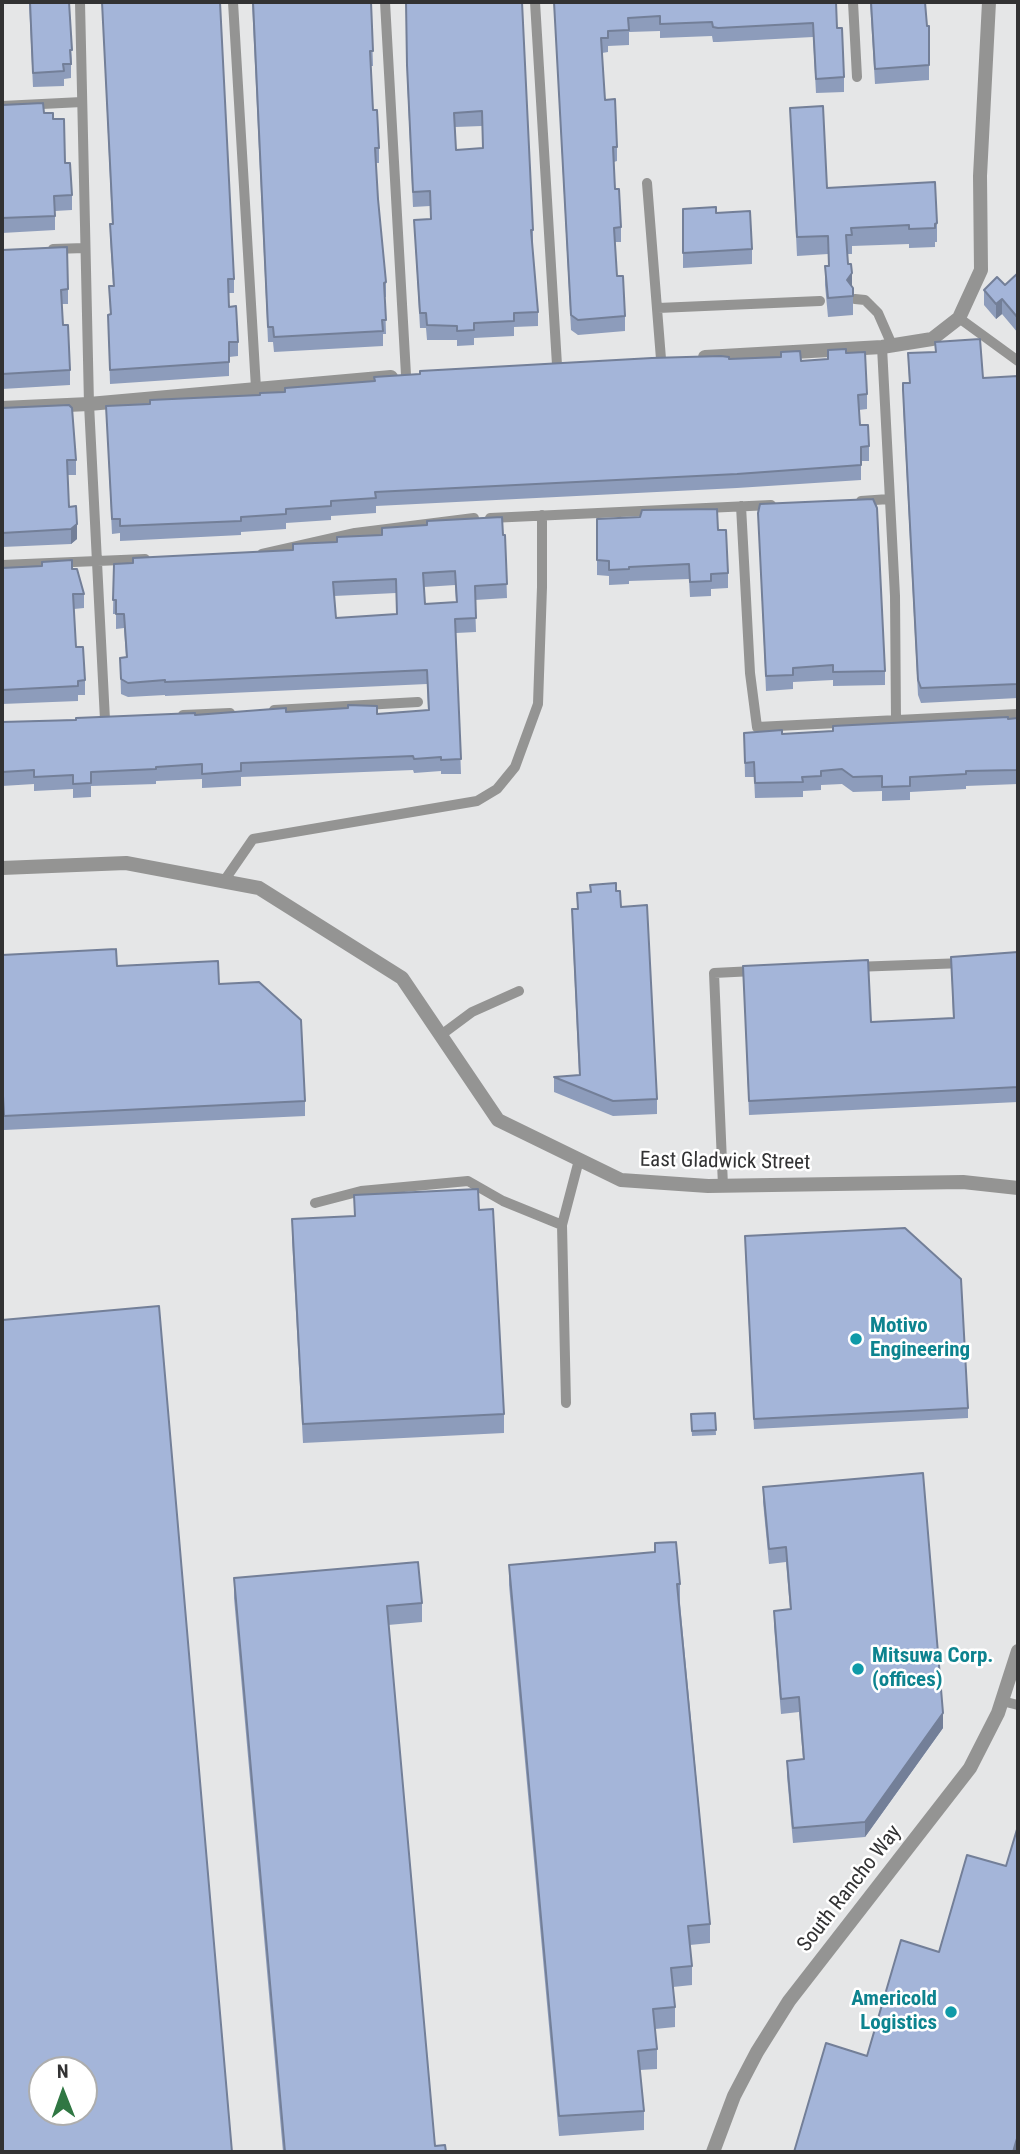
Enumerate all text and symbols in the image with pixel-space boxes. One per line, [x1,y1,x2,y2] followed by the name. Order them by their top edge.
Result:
[640,1148,810,1176] street label: East Gladwick Street
[870,1314,970,1364] place label: Motivo Engineering
[848,1331,864,1347] marker: Motivo Engineering
[872,1644,993,1694] place label: Mitsuwa Corp. (offices)
[850,1661,866,1677] marker: Mitsuwa Corp. (offices)
[793,1821,907,1957] street label: South Rancho Way
[851,1987,937,2037] place label: Americold Logistics
[943,2004,959,2020] marker: Americold Logistics
[28,2056,98,2126] north arrow
[57,2060,69,2083] text: N

